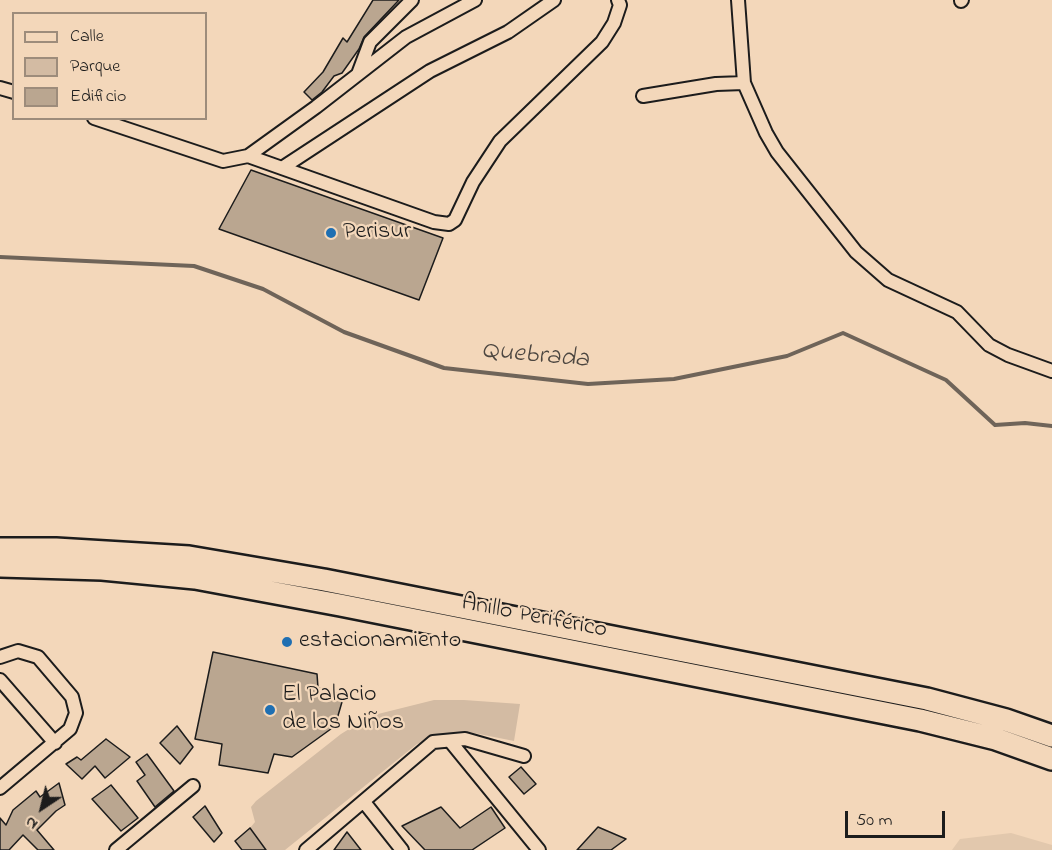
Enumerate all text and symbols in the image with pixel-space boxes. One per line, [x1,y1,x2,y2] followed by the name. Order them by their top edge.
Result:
[12,12,207,120] legend
[70,24,104,50] text: Calle
[70,54,120,80] text: Parque
[70,84,126,110] text: Edificio
[343,219,411,247] place label: Perisur
[324,226,338,240] marker: Perisur
[480,337,590,377] water label: Quebrada
[459,590,609,646] street label: Anillo Periférico
[299,628,461,656] place label: estacionamiento
[280,635,294,649] marker: estacionamiento
[282,682,404,738] place label: El Palacio de los Niños
[263,703,277,717] marker: El Palacio de los Niños
[12,778,72,838] north arrow
[848,799,948,837] scale bar
[856,808,893,834] text: 50 m
[20,810,43,836] text: N

